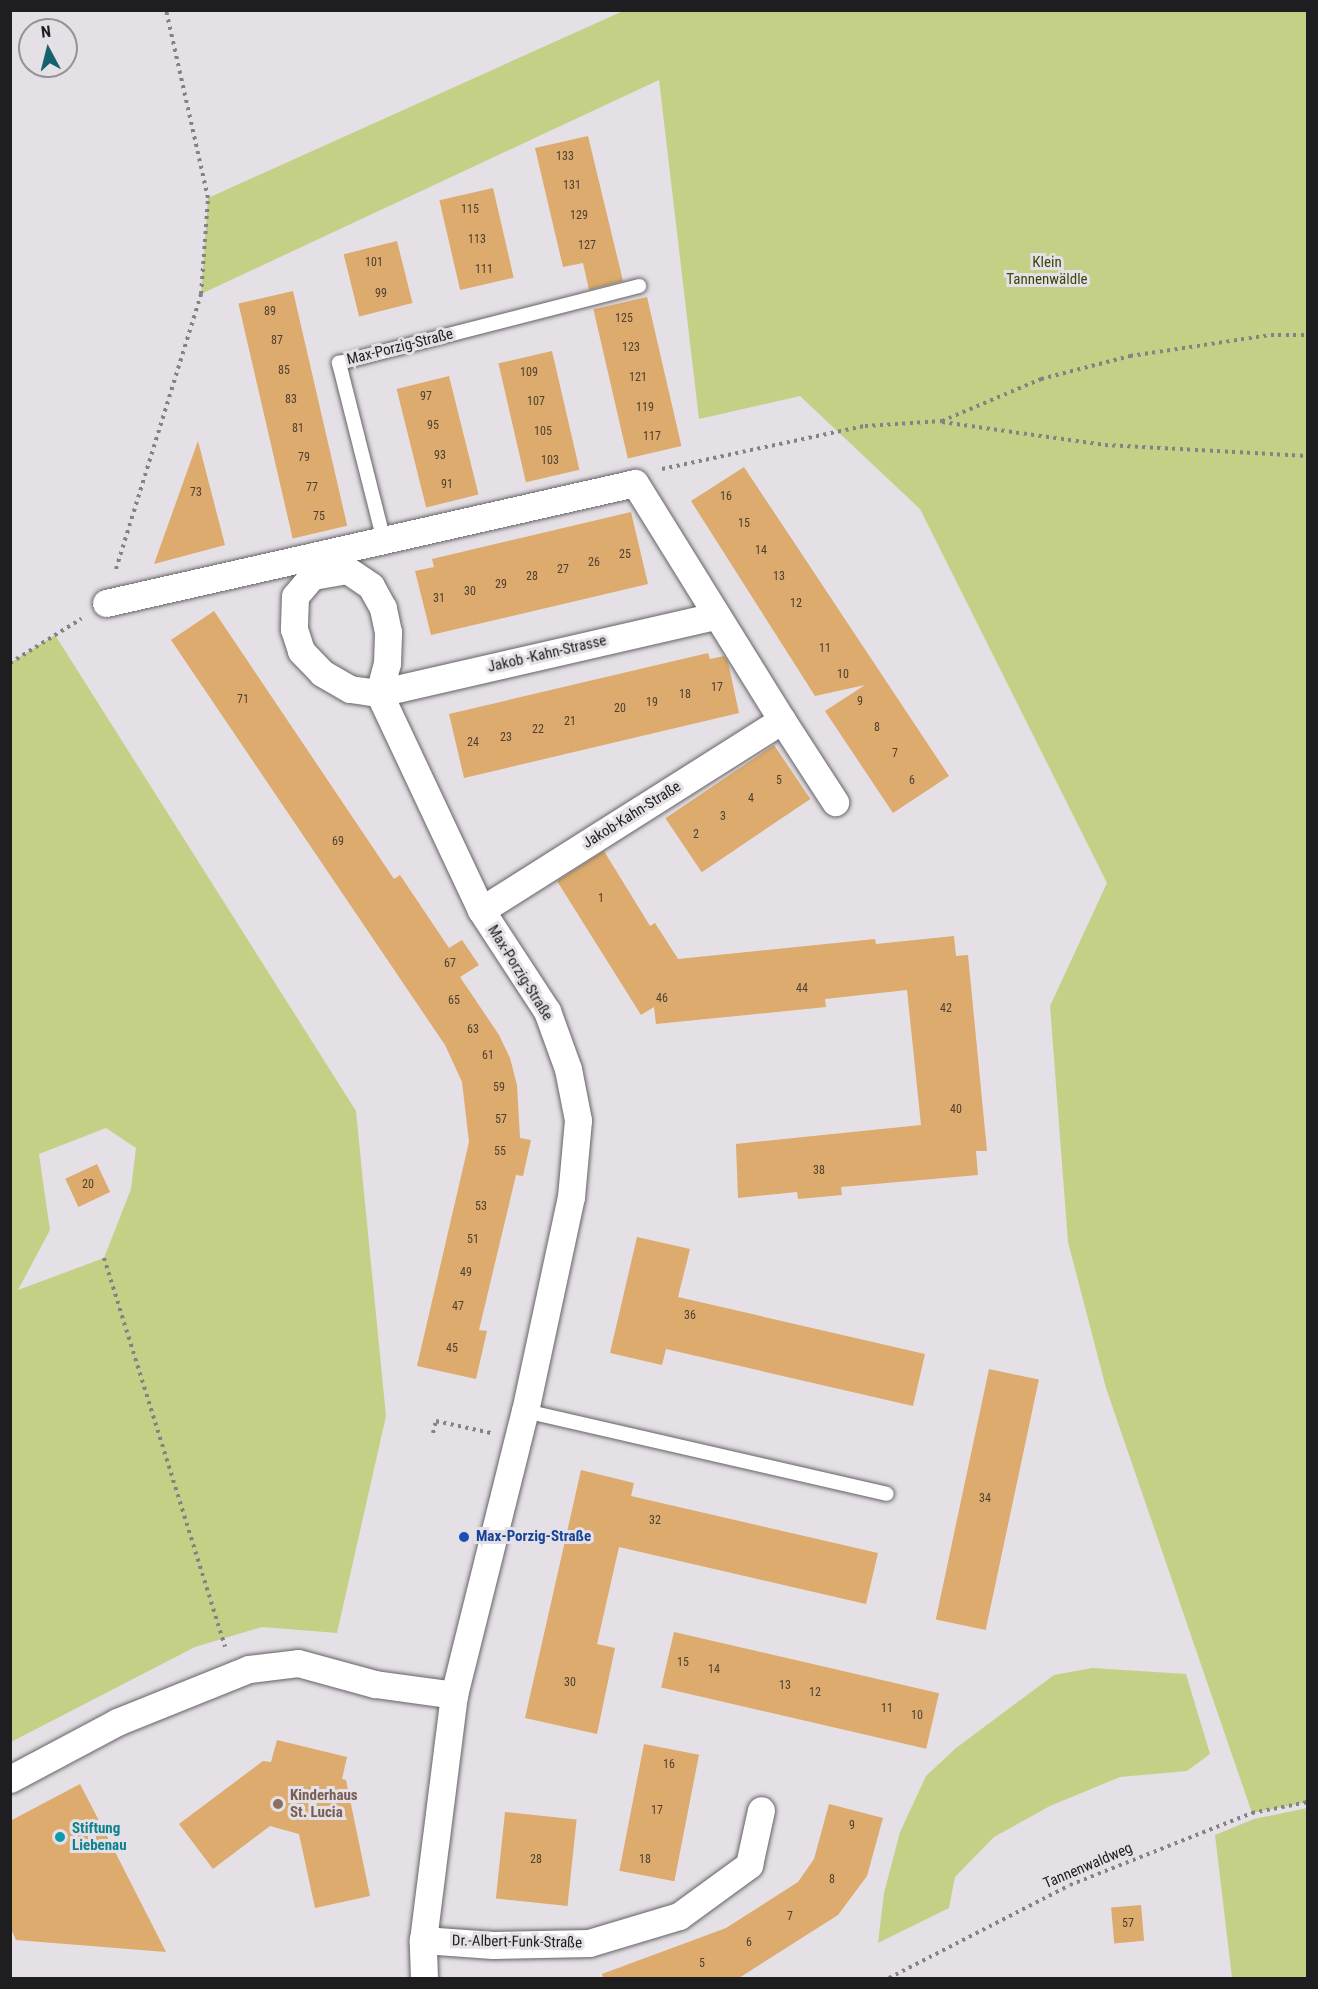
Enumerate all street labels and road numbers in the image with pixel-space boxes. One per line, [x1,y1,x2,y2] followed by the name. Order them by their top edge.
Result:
[345,325,455,369] street label: Max-Porzig-Straße
[486,632,608,676] street label: Jakob -Kahn-Strasse
[580,778,684,852] street label: Jakob-Kahn-Straße
[484,922,556,1024] street label: Max-Porzig-Straße
[1041,1839,1135,1893] street label: Tannenwaldweg
[452,1932,582,1952] street label: Dr.-Albert-Funk-Straße

